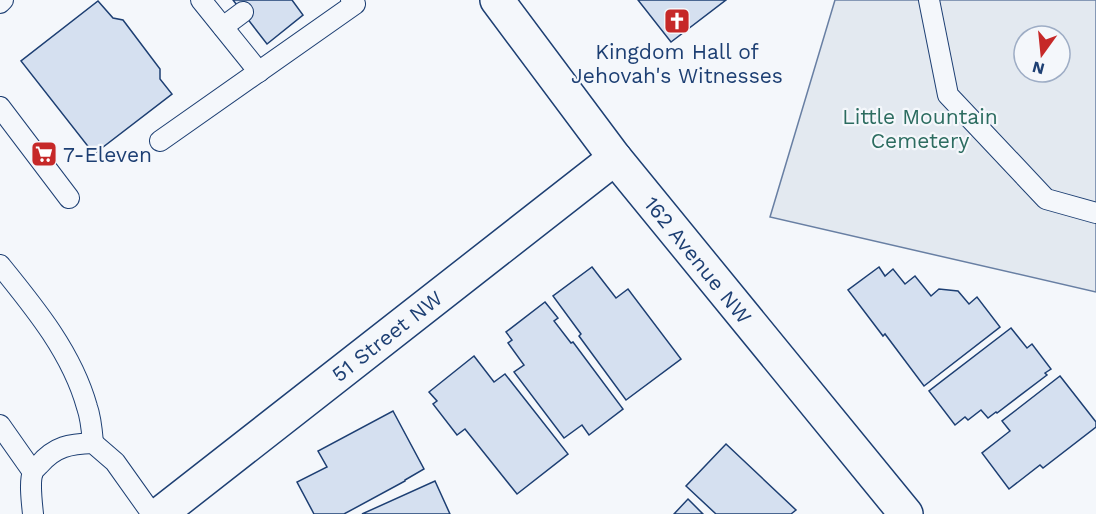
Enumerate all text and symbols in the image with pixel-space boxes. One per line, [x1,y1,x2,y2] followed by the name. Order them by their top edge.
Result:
[662,6,692,36] church icon: Kingdom Hall of Jehovah's Witnesses
[1012,24,1072,84] north arrow
[571,39,783,88] place label: Kingdom Hall of Jehovah's Witnesses
[1030,57,1046,79] text: N
[842,104,998,153] park label: Little Mountain Cemetery
[29,139,59,169] supermarket icon: 7-Eleven
[63,142,152,167] place label: 7-Eleven
[639,191,757,329] street label: 162 Avenue NW
[327,285,447,387] street label: 51 Street NW

